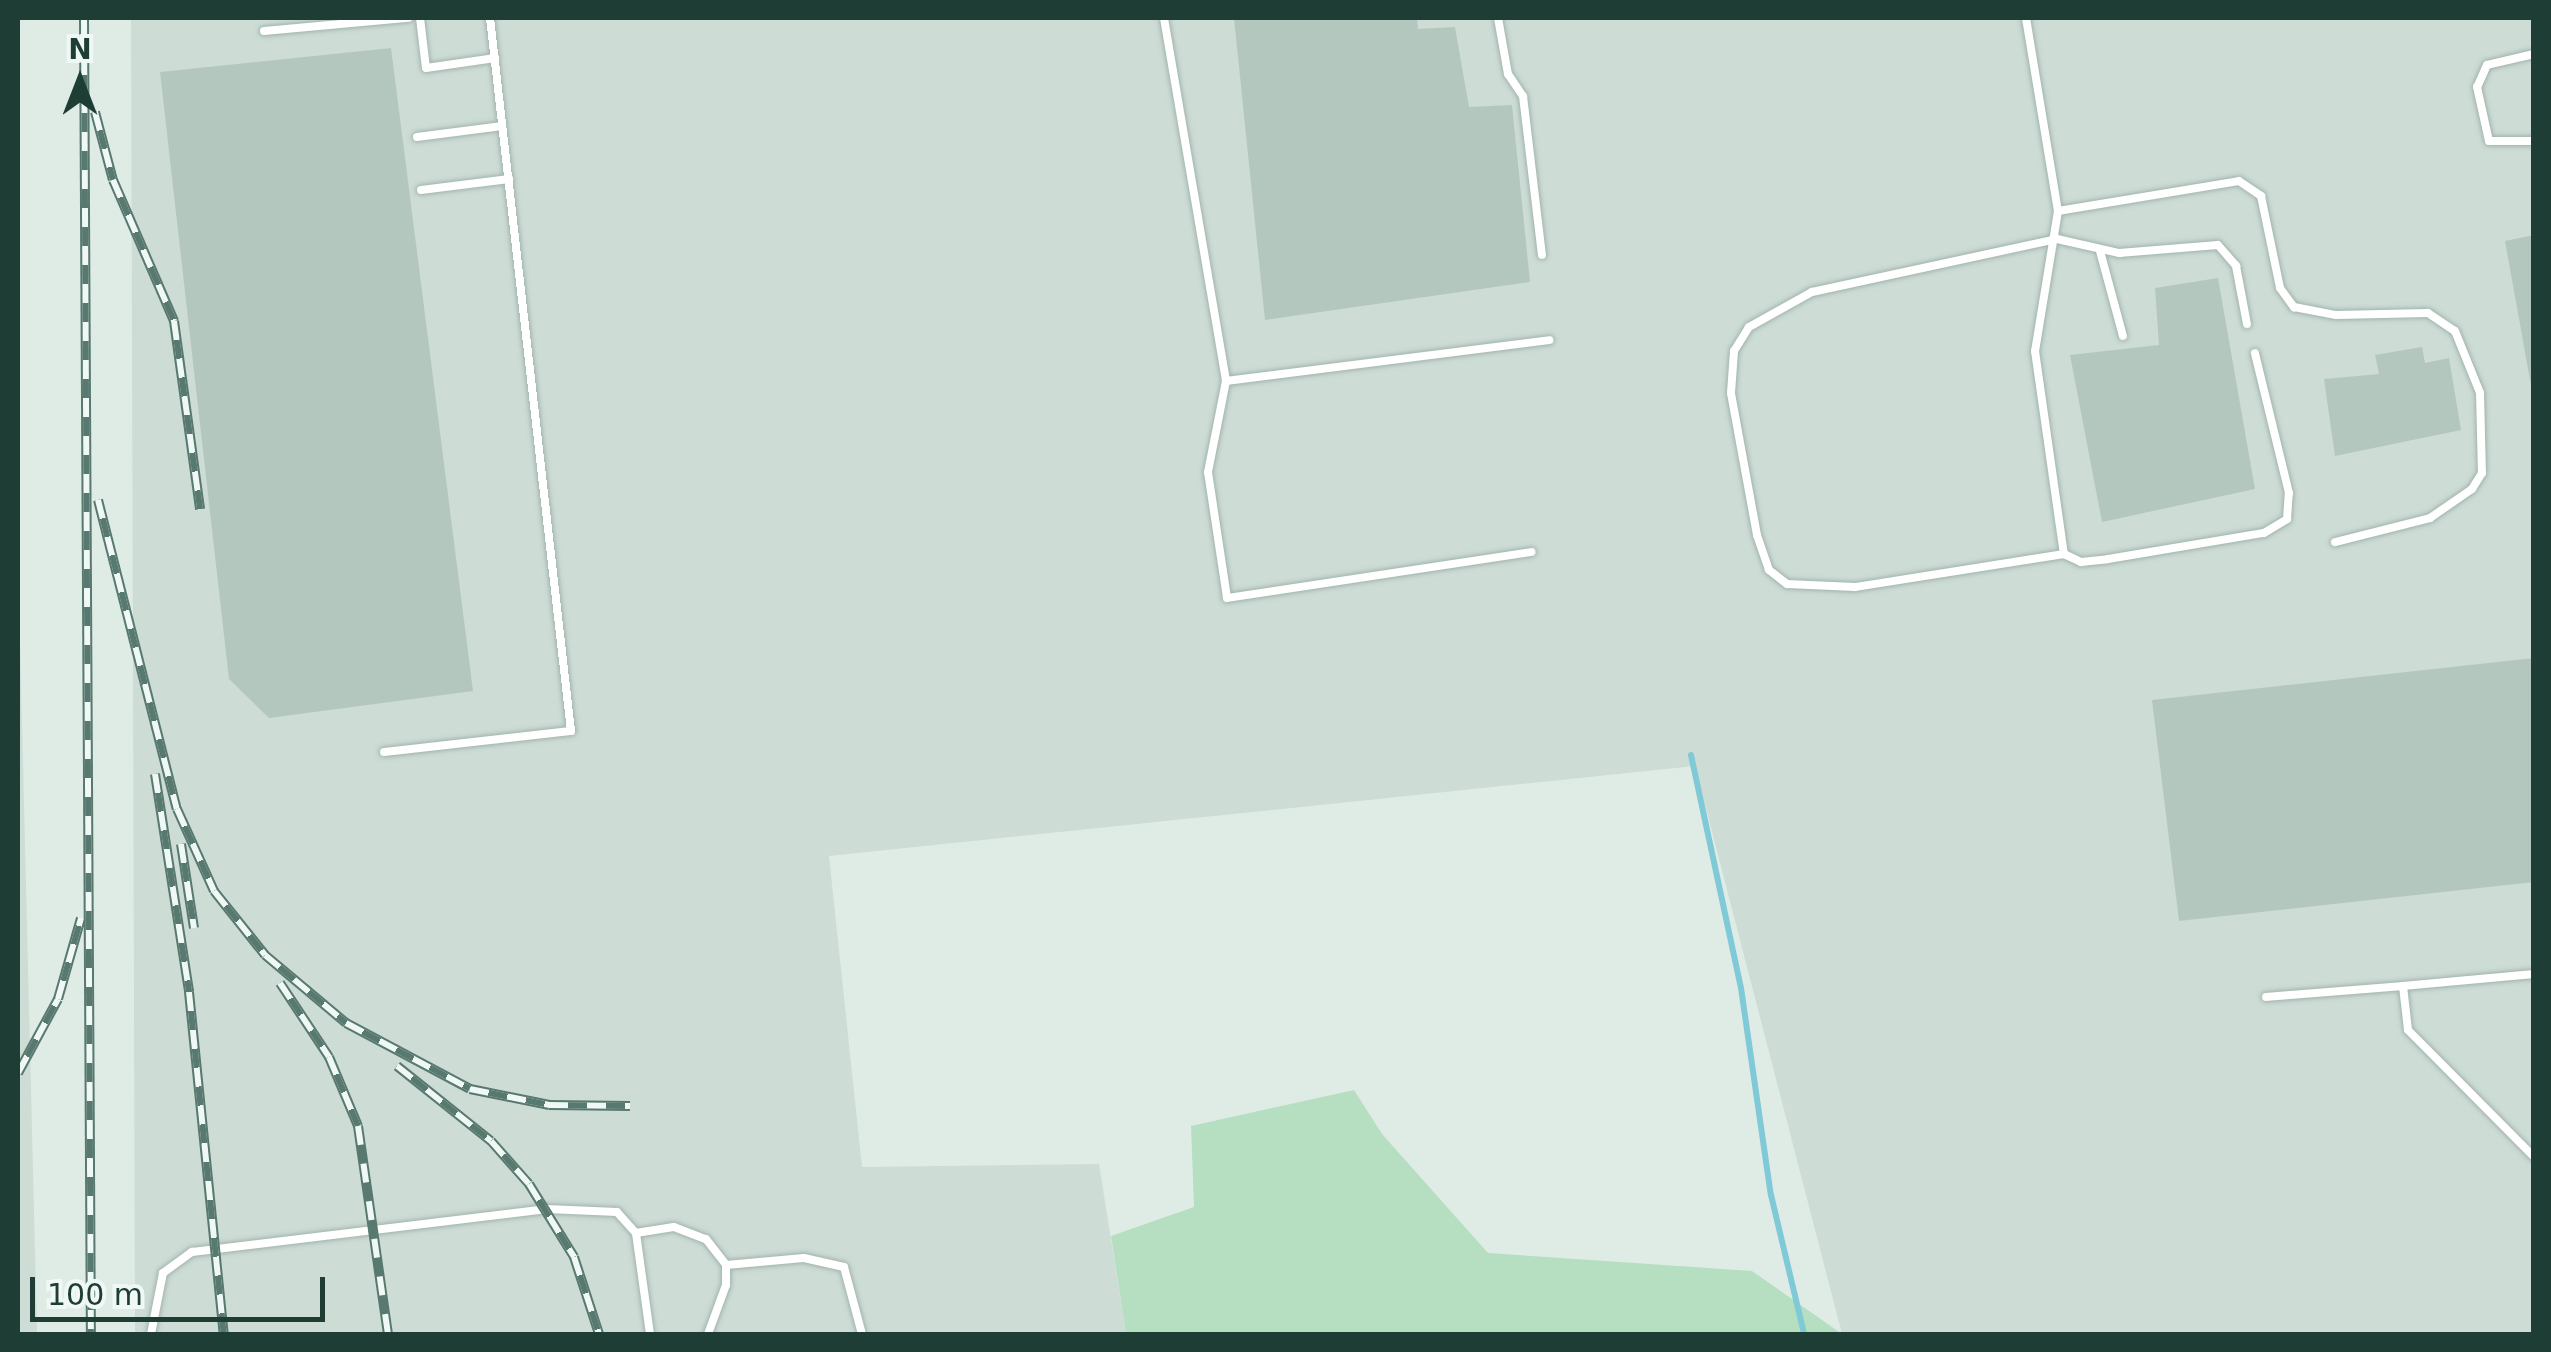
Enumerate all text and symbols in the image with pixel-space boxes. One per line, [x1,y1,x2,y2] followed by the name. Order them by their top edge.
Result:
[30,30,130,130] north arrow
[68,33,92,66] text: N
[35,1257,330,1319] scale bar
[47,1277,143,1312] text: 100 m

